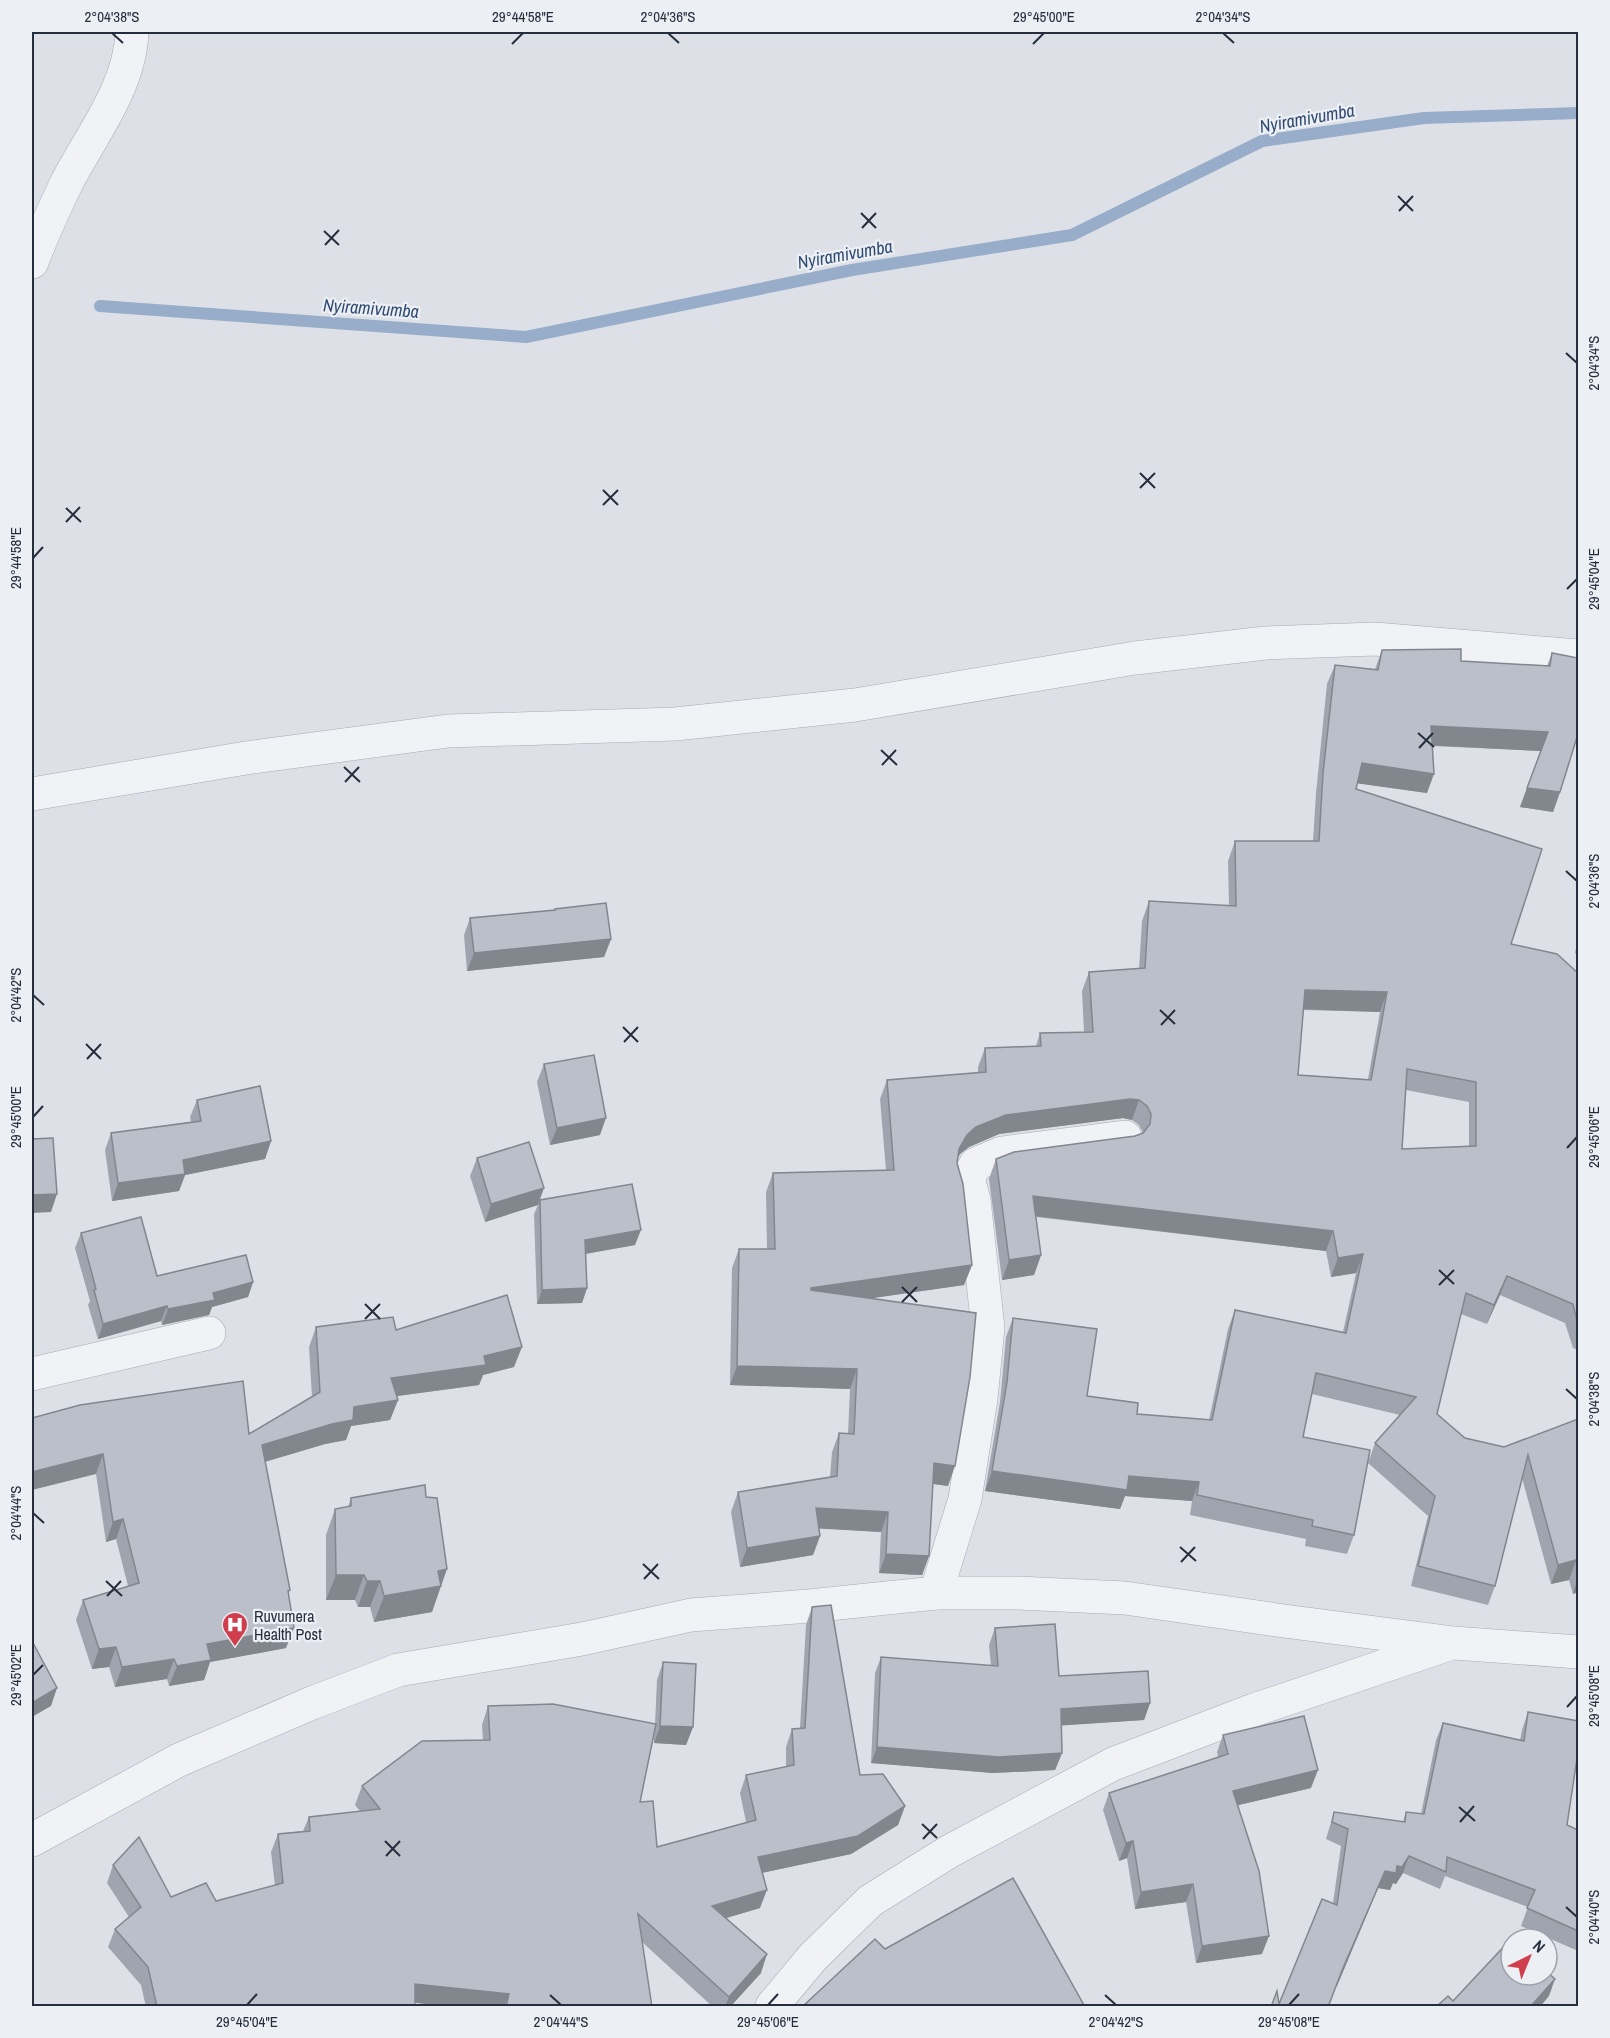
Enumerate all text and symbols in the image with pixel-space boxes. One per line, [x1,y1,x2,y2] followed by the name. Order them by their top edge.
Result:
[84,6,140,27] text: 2°04'38"S
[492,6,554,27] text: 29°44'58"E
[640,6,696,27] text: 2°04'36"S
[1013,6,1075,27] text: 29°45'00"E
[1195,6,1251,27] text: 2°04'34"S
[1258,97,1356,139] water label: Nyiramivumba
[796,233,894,275] water label: Nyiramivumba
[322,292,420,324] water label: Nyiramivumba
[1583,335,1604,391] text: 2°04'34"S
[5,527,26,589] text: 29°44'58"E
[1583,548,1604,610] text: 29°45'04"E
[1583,853,1604,909] text: 2°04'36"S
[5,967,26,1023] text: 2°04'42"S
[5,1086,26,1148] text: 29°45'00"E
[1583,1106,1604,1168] text: 29°45'06"E
[1583,1371,1604,1427] text: 2°04'38"S
[5,1485,26,1541] text: 2°04'44"S
[254,1605,322,1645] place label: Ruvumera Health Post
[220,1610,250,1648] hospital icon: Ruvumera Health Post
[5,1644,26,1706] text: 29°45'02"E
[1583,1665,1604,1727] text: 29°45'08"E
[1583,1889,1604,1945] text: 2°04'40"S
[1499,1927,1559,1987] north arrow
[1528,1935,1550,1957] text: N
[216,2011,278,2032] text: 29°45'04"E
[533,2011,589,2032] text: 2°04'44"S
[737,2011,799,2032] text: 29°45'06"E
[1088,2011,1144,2032] text: 2°04'42"S
[1258,2011,1320,2032] text: 29°45'08"E

